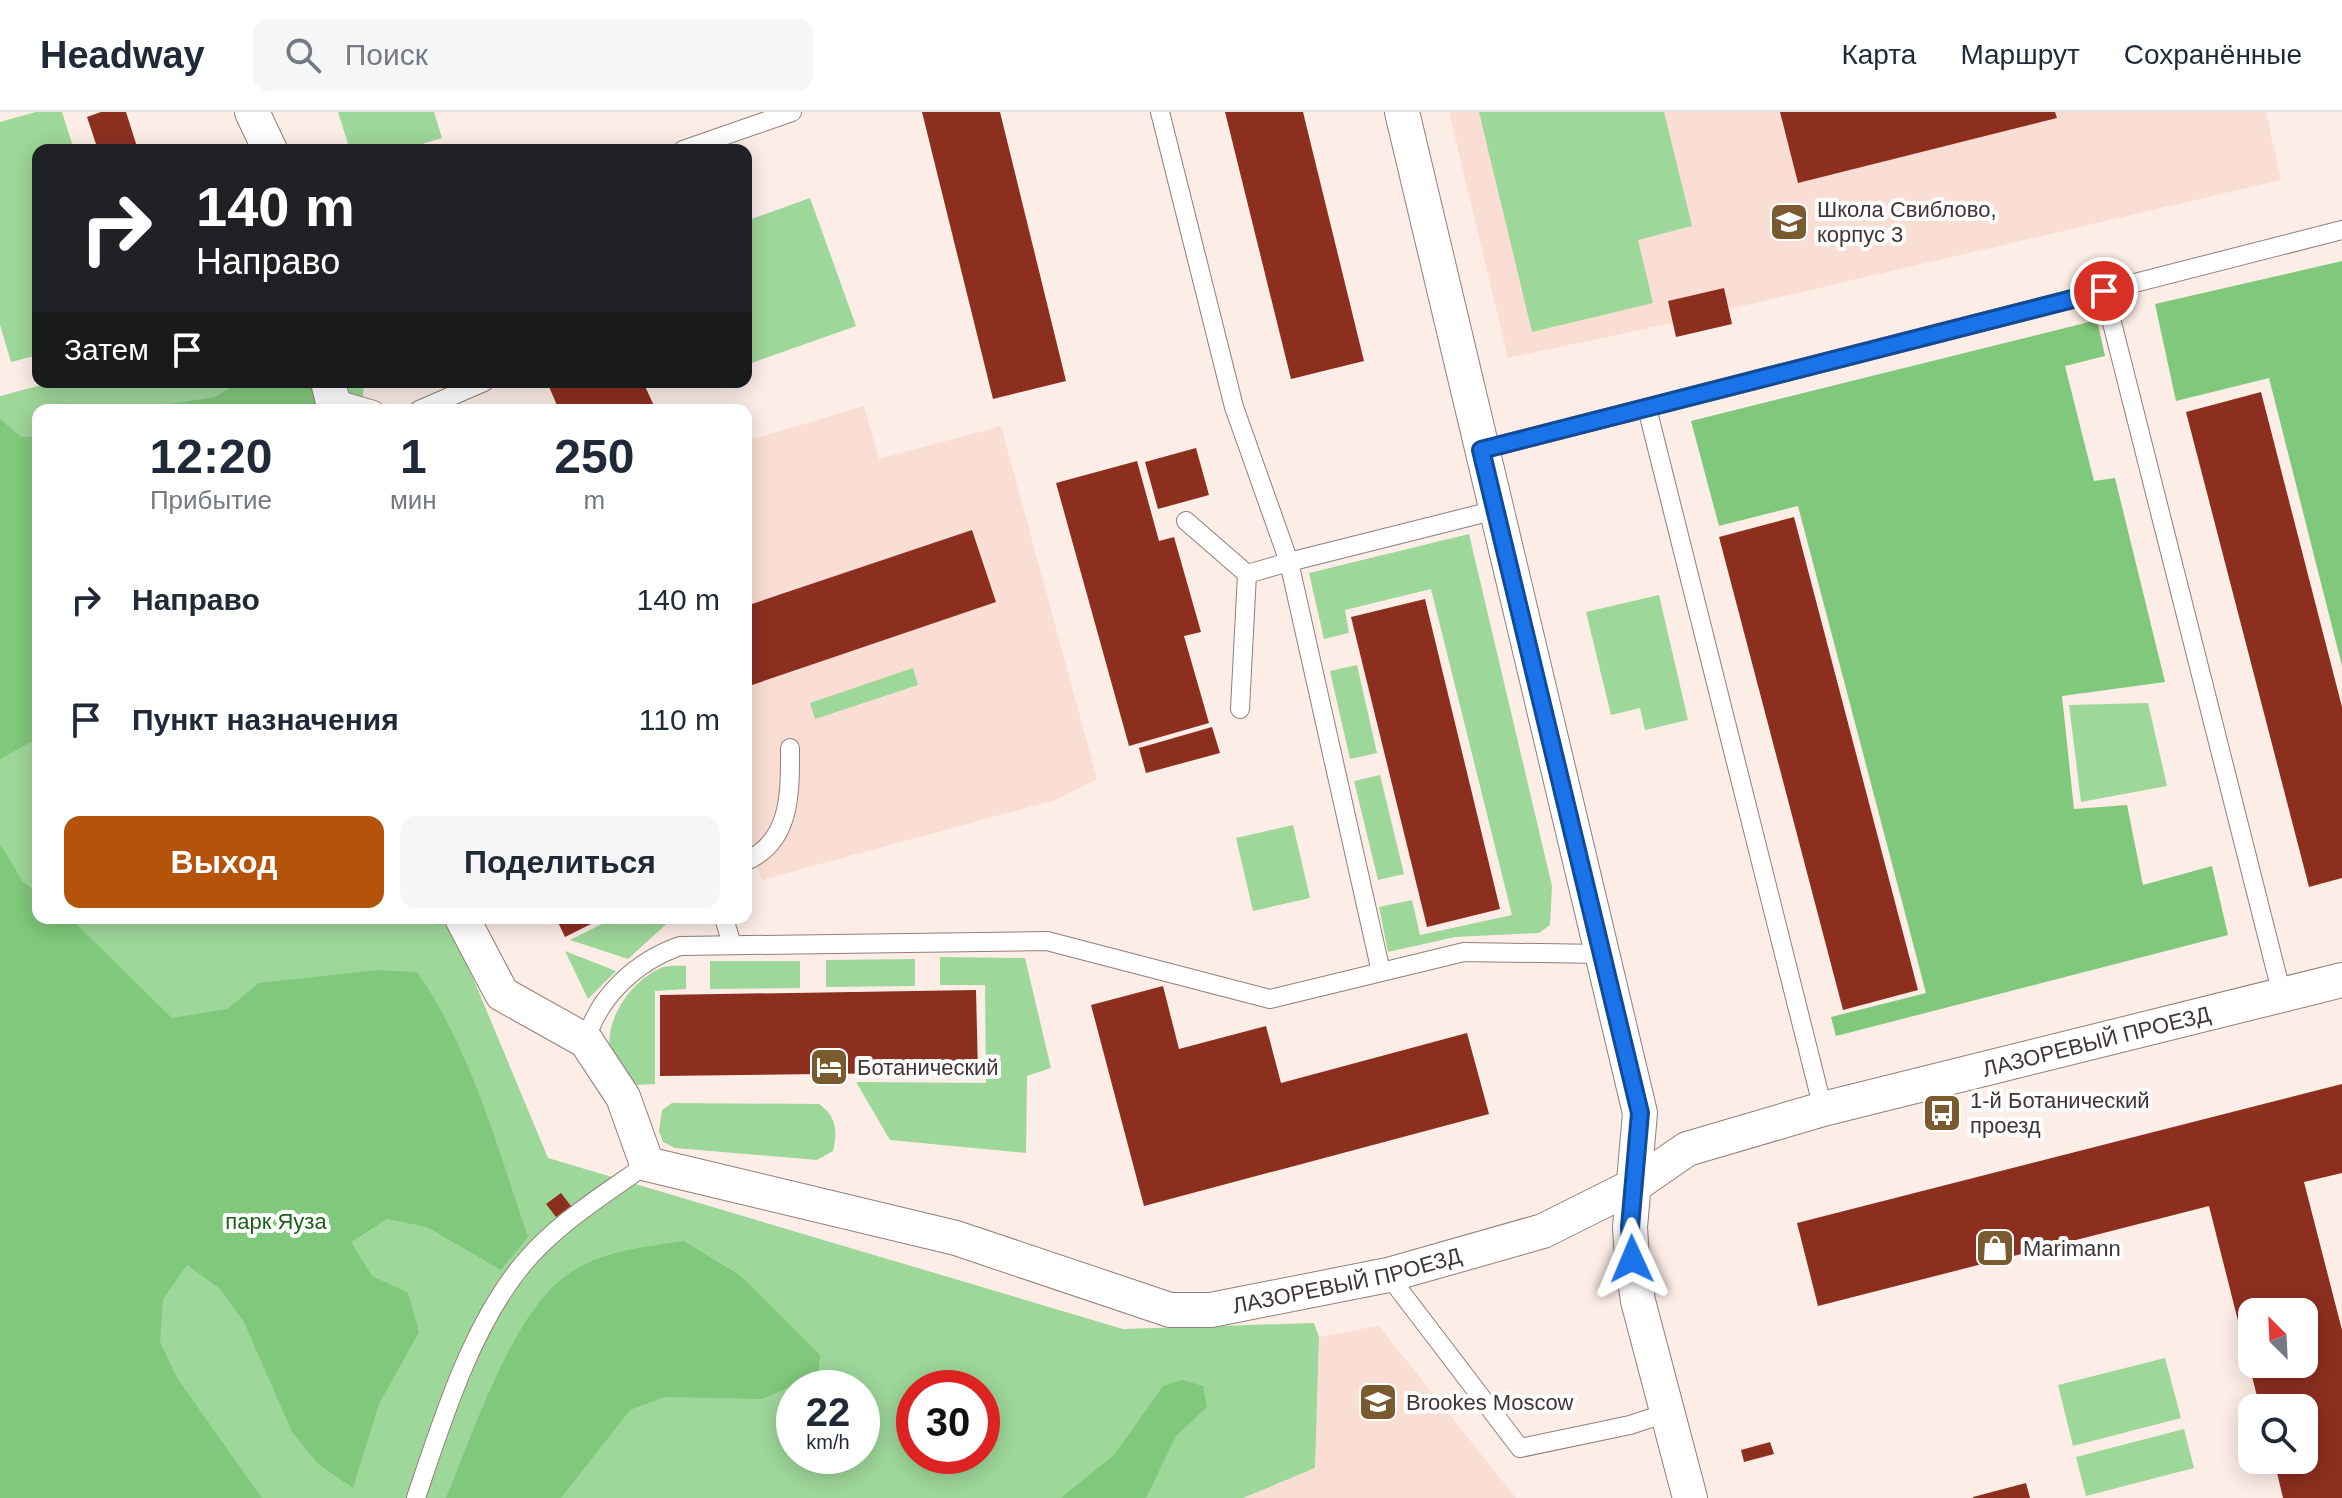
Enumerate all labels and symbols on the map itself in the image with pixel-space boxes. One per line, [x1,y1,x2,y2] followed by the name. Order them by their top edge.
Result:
[1817,197,1997,247] place label: Школа Свиблово, корпус 3
[1768,201,1810,243] school or university icon: Школа Свиблово, корпус 3
[2070,257,2138,325] pin
[1980,1001,2213,1082] street label: ЛАЗОРЕВЫЙ ПРОЕЗД
[808,1046,850,1088] hotel icon: Ботанический
[857,1055,999,1080] place label: Ботанический
[1970,1088,2150,1138] place label: 1-й Ботанический проезд
[1921,1092,1963,1134] bus stop icon: 1-й Ботанический проезд
[225,1209,327,1234] park label: парк Яуза
[1590,1217,1674,1301] position arrow
[1974,1227,2016,1269] shop icon: Marimann
[2023,1236,2121,1261] place label: Marimann
[1230,1243,1464,1318] street label: ЛАЗОРЕВЫЙ ПРОЕЗД
[2238,1298,2318,1378] north arrow
[896,1370,1000,1474] speed limit sign: 30
[1357,1381,1399,1423] school or university icon: Brookes Moscow
[1406,1390,1574,1415] place label: Brookes Moscow

